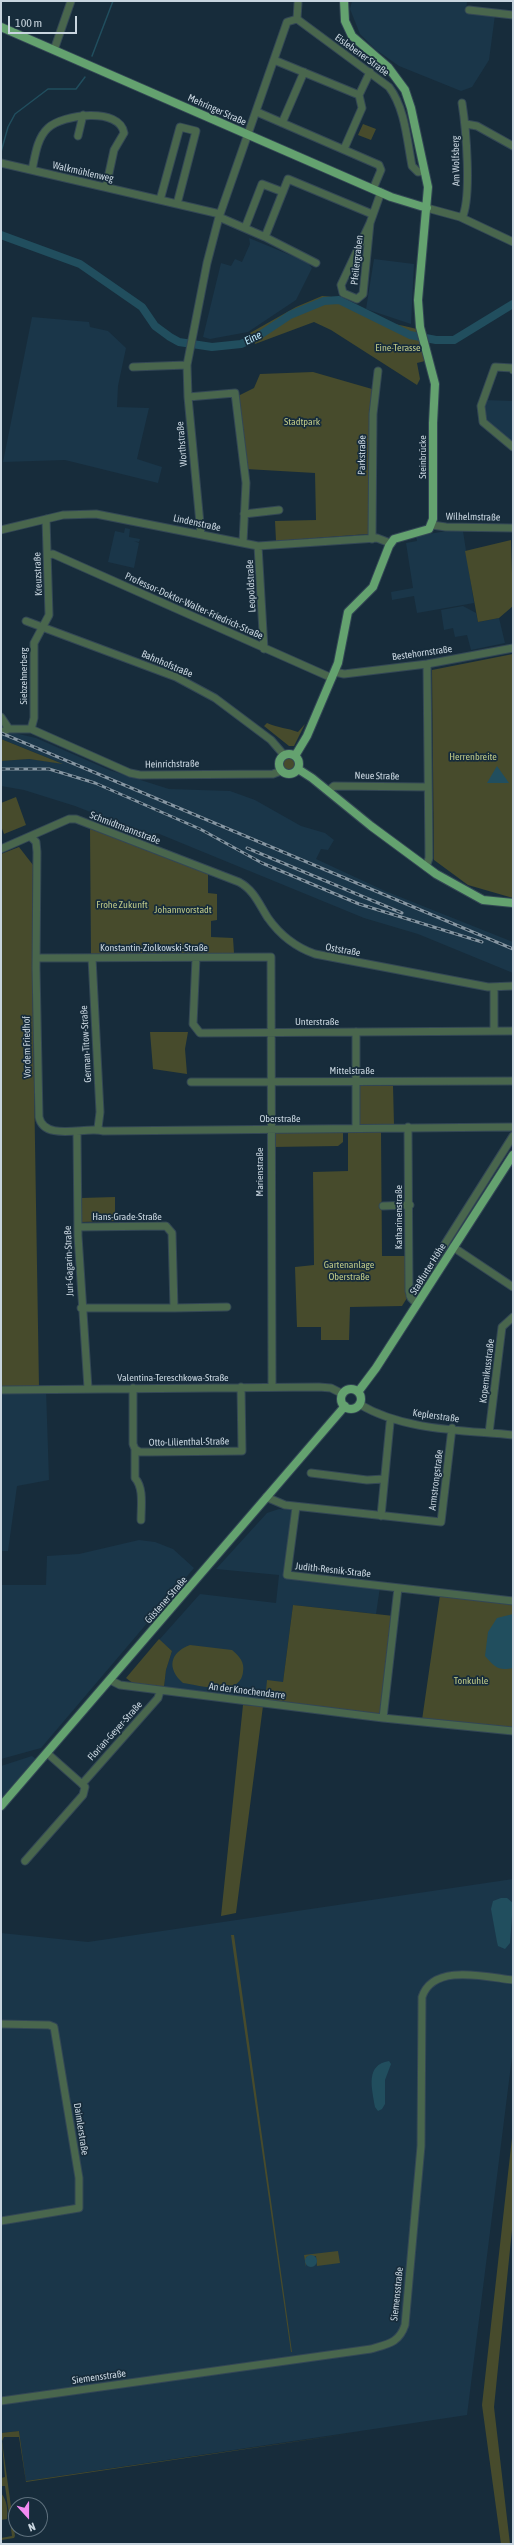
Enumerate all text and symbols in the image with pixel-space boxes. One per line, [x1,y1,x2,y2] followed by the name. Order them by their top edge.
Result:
[10,8,79,34] scale bar
[15,16,42,30] text: 100 m
[333,31,391,79] street label: Eislebener Straße
[186,92,248,128] street label: Mehringer Straße
[450,136,462,186] street label: Am Wolfsberg
[51,159,115,185] street label: Walkmühlenweg
[348,234,366,286] street label: Pfeilergraben
[242,328,264,348] water label: Eine
[375,342,421,354] park label: Eine-Terasse
[284,416,320,428] park label: Stadtpark
[174,421,190,467] street label: Worthstraße
[356,435,368,475] street label: Parkstraße
[417,435,429,479] street label: Steinbrücke
[446,511,500,523] street label: Wilhelmstraße
[172,512,222,534] street label: Lindenstraße
[31,552,45,596] street label: Kreuzstraße
[244,559,258,613] street label: Leopoldstraße
[123,570,265,642] street label: Professor-Doktor-Walter-Friedrich-Straße
[391,643,453,663] street label: Bestehornstraße
[18,647,30,705] street label: Siebzehnerberg
[140,648,194,680] street label: Bahnhofstraße
[449,751,497,763] park label: Herrenbreite
[145,758,199,770] street label: Heinrichstraße
[354,770,400,782] street label: Neue Straße
[88,809,162,847] street label: Schmidtmannstraße
[96,899,148,911] park label: Frohe Zukunft
[154,904,212,916] park label: Johannvorstadt
[325,941,361,959] street label: Oststraße
[100,942,208,954] street label: Konstantin-Ziolkowski-Straße
[78,1005,94,1083] street label: German-Titow-Straße
[20,1016,34,1078] street label: Vor dem Friedhof
[295,1016,339,1028] street label: Unterstraße
[330,1065,374,1077] street label: Mittelstraße
[259,1113,301,1125] street label: Oberstraße
[254,1147,266,1197] street label: Marienstraße
[393,1185,405,1249] street label: Katharinenstraße
[92,1211,162,1223] street label: Hans-Grade-Straße
[62,1225,76,1297] street label: Juri-Gagarin-Straße
[407,1241,449,1297] street label: Staßfurter Höhe
[324,1259,374,1282] park label: Gartenanlage Oberstraße
[477,1338,497,1404] street label: Kopernikusstraße
[117,1372,229,1384] street label: Valentina-Tereschkowa-Straße
[412,1407,460,1425] street label: Keplerstraße
[149,1435,229,1449] street label: Otto-Lilienthal-Straße
[426,1449,446,1511] street label: Armstrongstraße
[295,1560,371,1580] street label: Judith-Resnik-Straße
[142,1574,190,1626] street label: Güstener Straße
[454,1675,488,1687] park label: Tonkuhle
[208,1680,286,1702] street label: An der Knochendarre
[85,1699,145,1763] street label: Florian-Geyer-Straße
[71,2102,91,2156] street label: Daimlerstraße
[388,2266,406,2322] street label: Siemensstraße
[71,2367,127,2387] street label: Siemensstraße
[8,2497,48,2537] north arrow
[27,2521,37,2534] text: N

